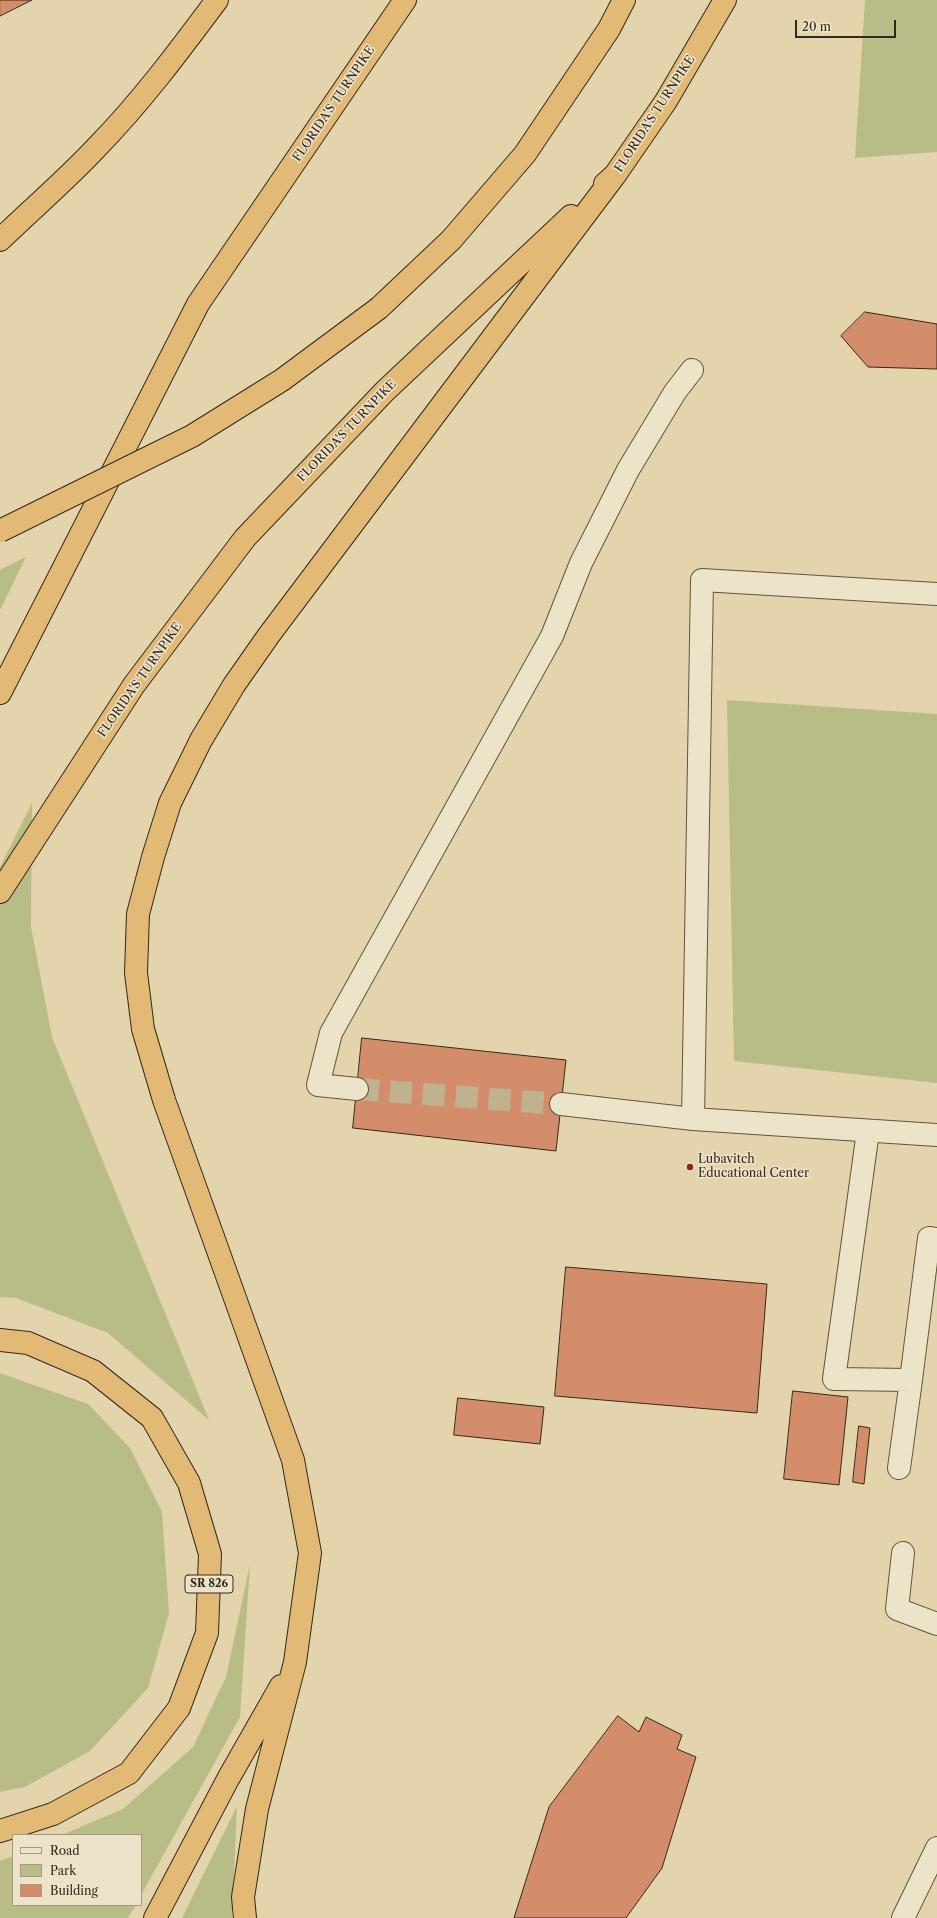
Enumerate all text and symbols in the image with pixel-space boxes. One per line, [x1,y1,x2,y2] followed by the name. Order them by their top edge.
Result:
[797,12,898,38] scale bar
[802,19,831,34] text: 20 m
[290,44,378,164] street label: FLORIDA'S TURNPIKE
[612,53,698,175] street label: FLORIDA'S TURNPIKE
[295,377,399,485] street label: FLORIDA'S TURNPIKE
[95,620,185,740] street label: FLORIDA'S TURNPIKE
[698,1153,809,1181] place label: Lubavitch Educational Center
[685,1162,695,1172] marker: Lubavitch Educational Center
[185,1575,233,1593] road number: SR 826
[12,1834,142,1906] legend
[50,1843,80,1858] text: Road
[50,1863,76,1878] text: Park
[50,1883,98,1898] text: Building

